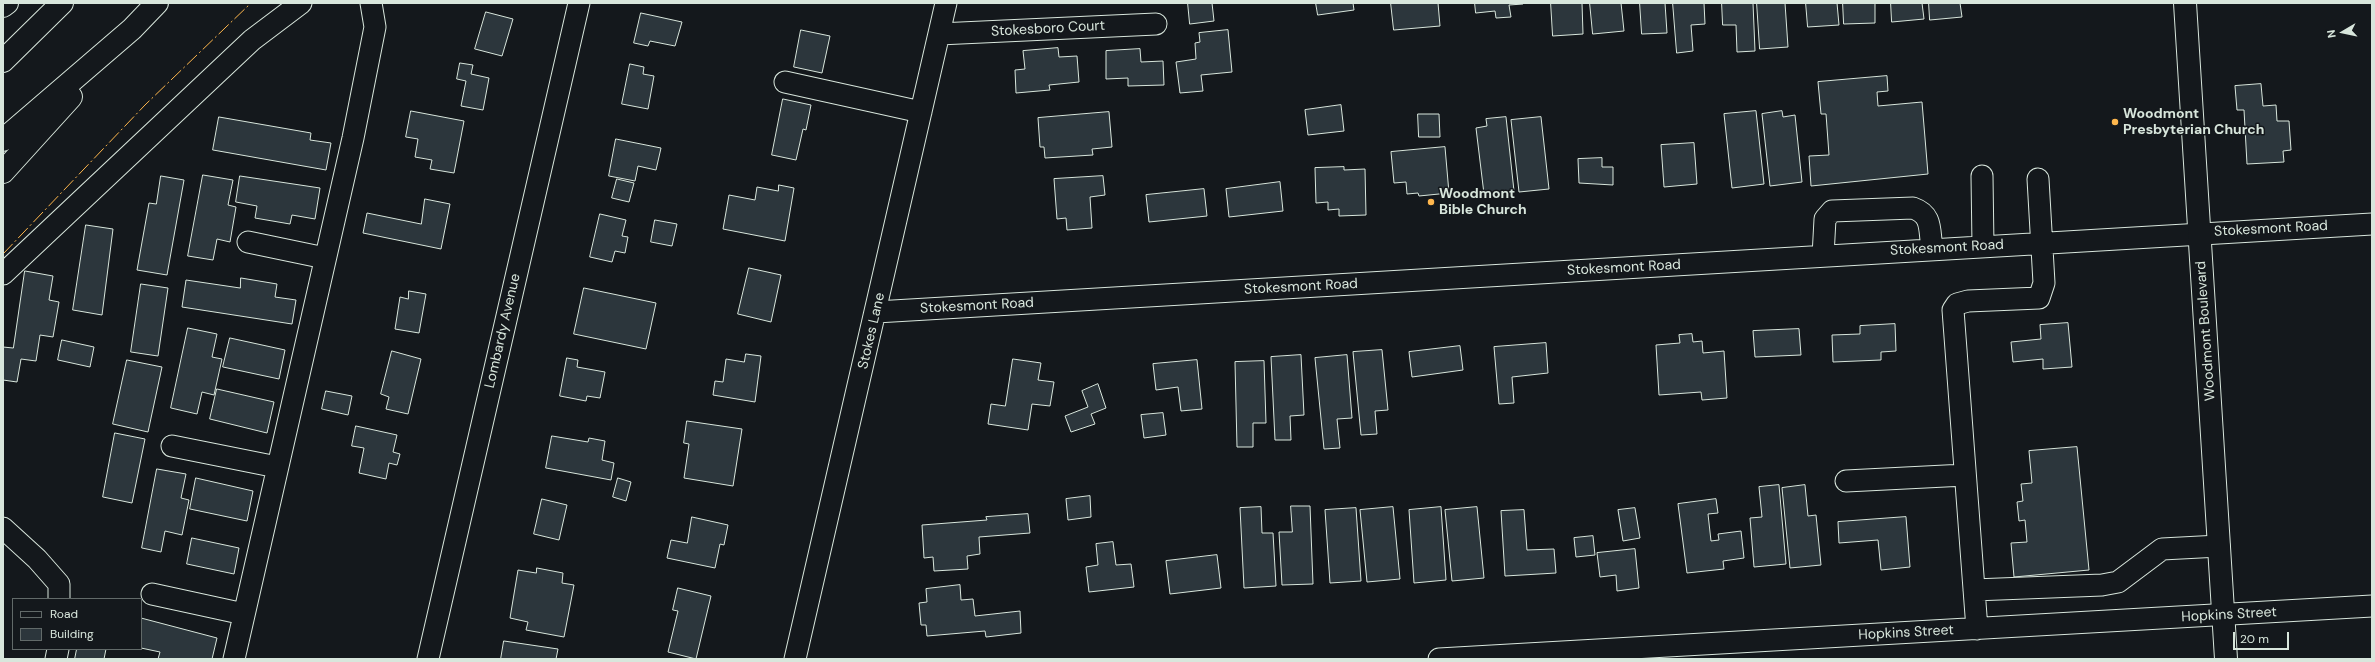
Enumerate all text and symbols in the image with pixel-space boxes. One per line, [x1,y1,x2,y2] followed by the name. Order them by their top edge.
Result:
[2323,12,2363,52] north arrow
[990,18,1106,40] street label: Stokesboro Court
[2324,29,2339,39] text: N
[2123,106,2264,138] place label: Woodmont Presbyterian Church
[2110,117,2120,127] marker: Woodmont Presbyterian Church
[1439,186,1527,218] place label: Woodmont Bible Church
[1426,197,1436,207] marker: Woodmont Bible Church
[2214,218,2328,240] street label: Stokesmont Road
[1890,237,2004,259] street label: Stokesmont Road
[1567,257,1681,279] street label: Stokesmont Road
[2193,261,2219,401] street label: Woodmont Boulevard
[482,272,524,390] street label: Lombardy Avenue
[1244,276,1358,298] street label: Stokesmont Road
[855,291,889,371] street label: Stokes Lane
[920,295,1034,317] street label: Stokesmont Road
[12,598,142,650] legend
[2181,604,2277,626] street label: Hopkins Street
[50,606,78,622] text: Road
[1858,622,1954,644] street label: Hopkins Street
[2235,624,2291,650] scale bar
[50,626,94,642] text: Building
[2240,631,2269,647] text: 20 m

